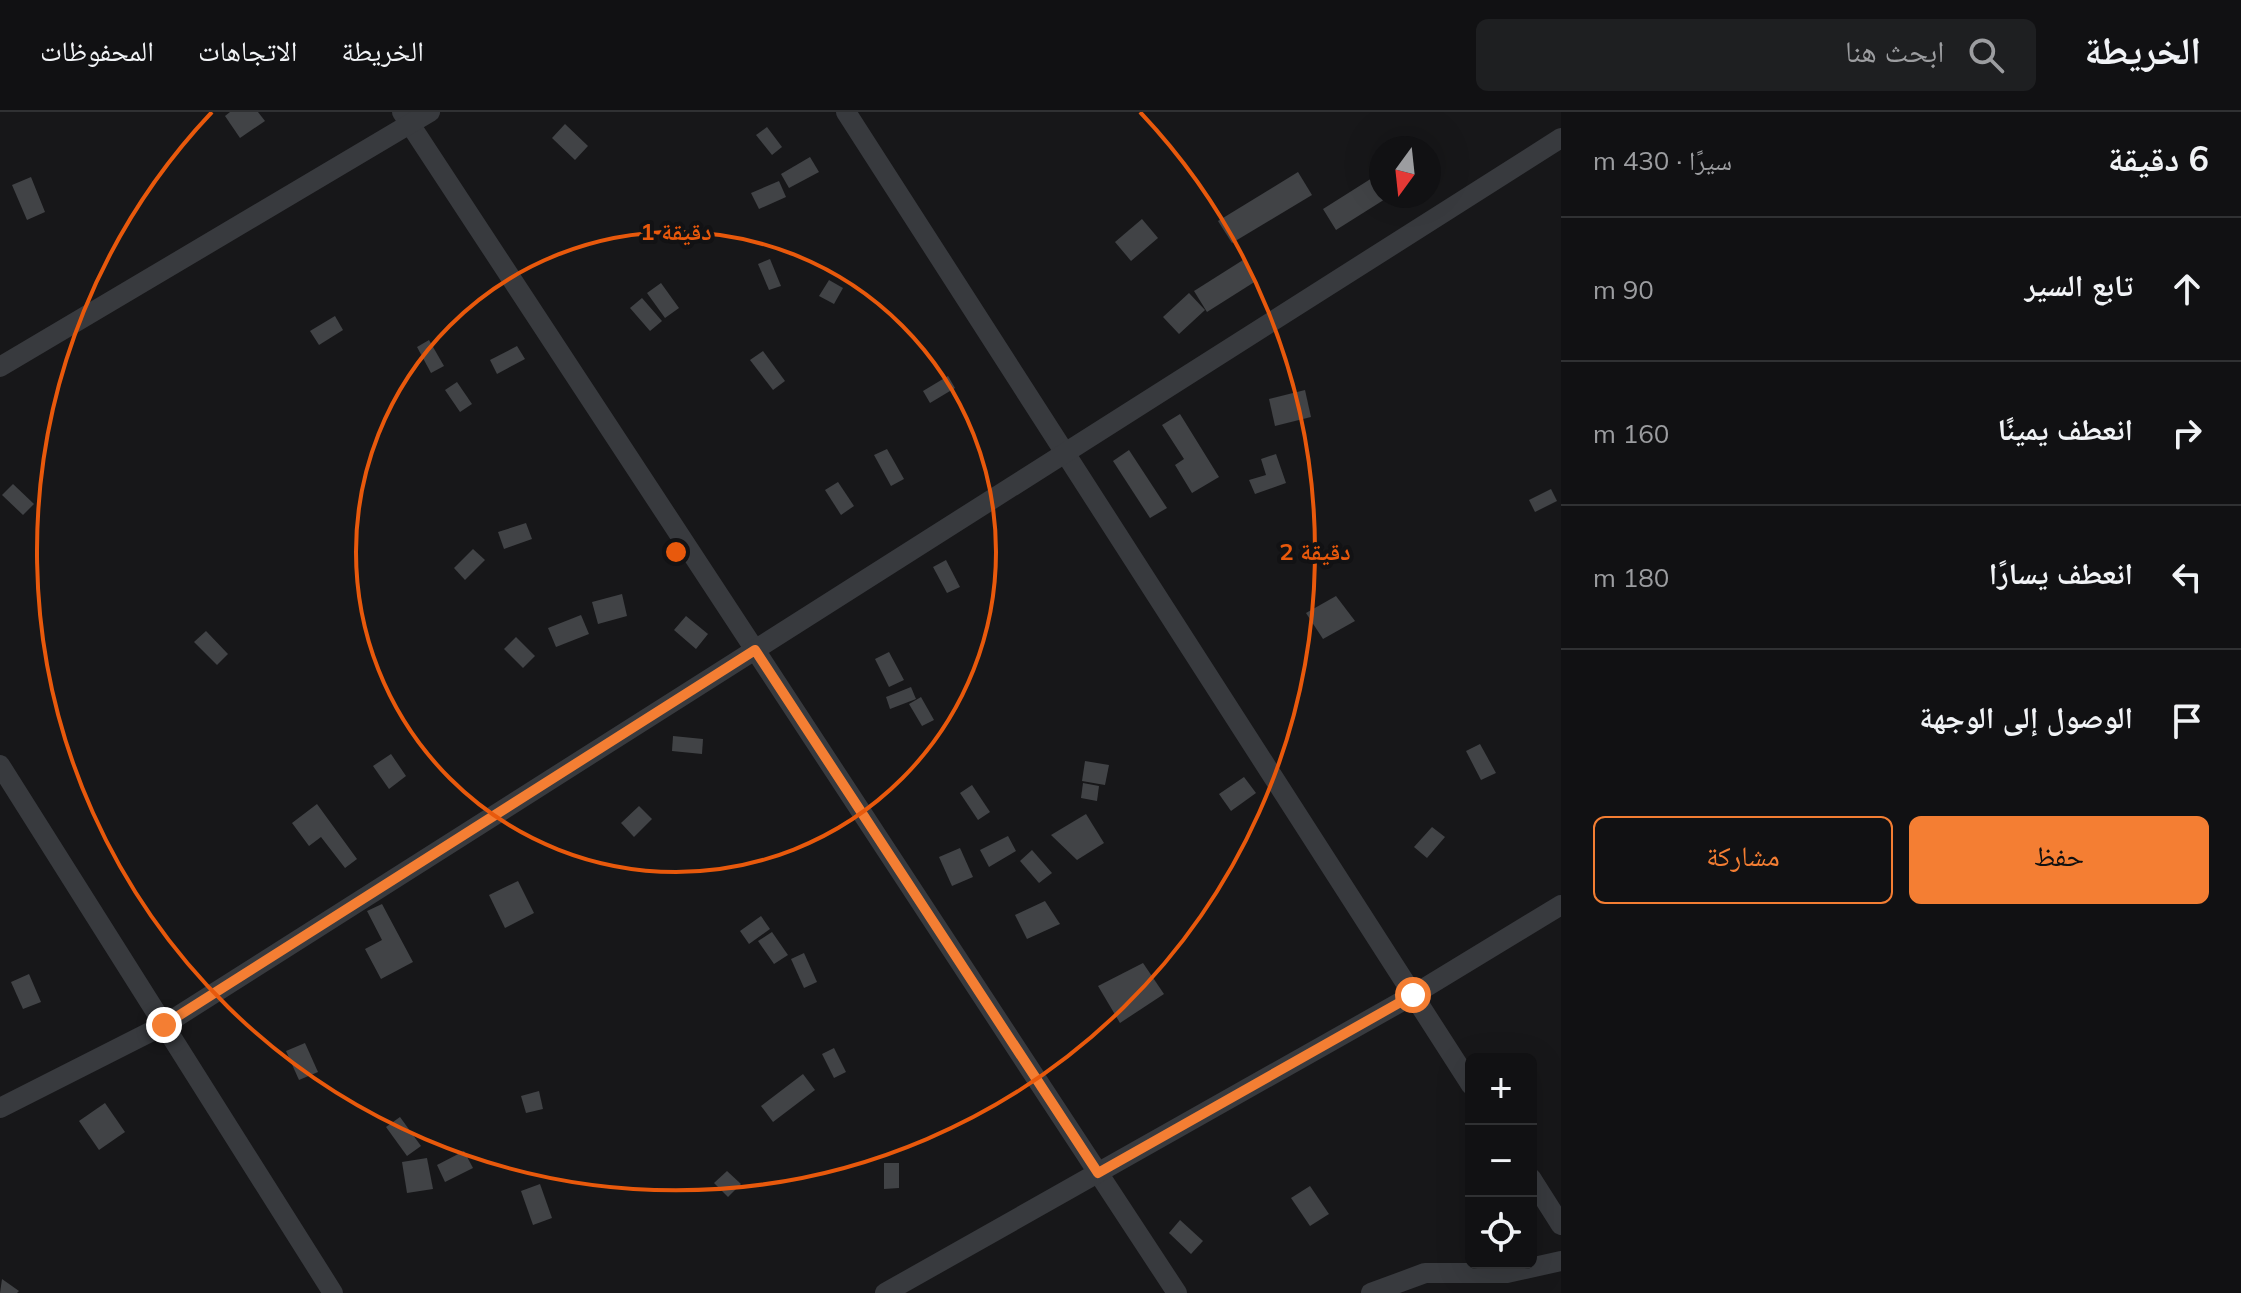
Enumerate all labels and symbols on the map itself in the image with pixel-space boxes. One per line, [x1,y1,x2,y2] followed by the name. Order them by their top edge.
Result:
[1369,136,1441,208] north arrow
[640,216,712,246] text: 1 دقيقة
[1279,536,1351,566] text: 2 دقيقة
[662,538,690,566] centre of rings
[1395,977,1431,1013] route start
[146,1007,182,1043] route end

